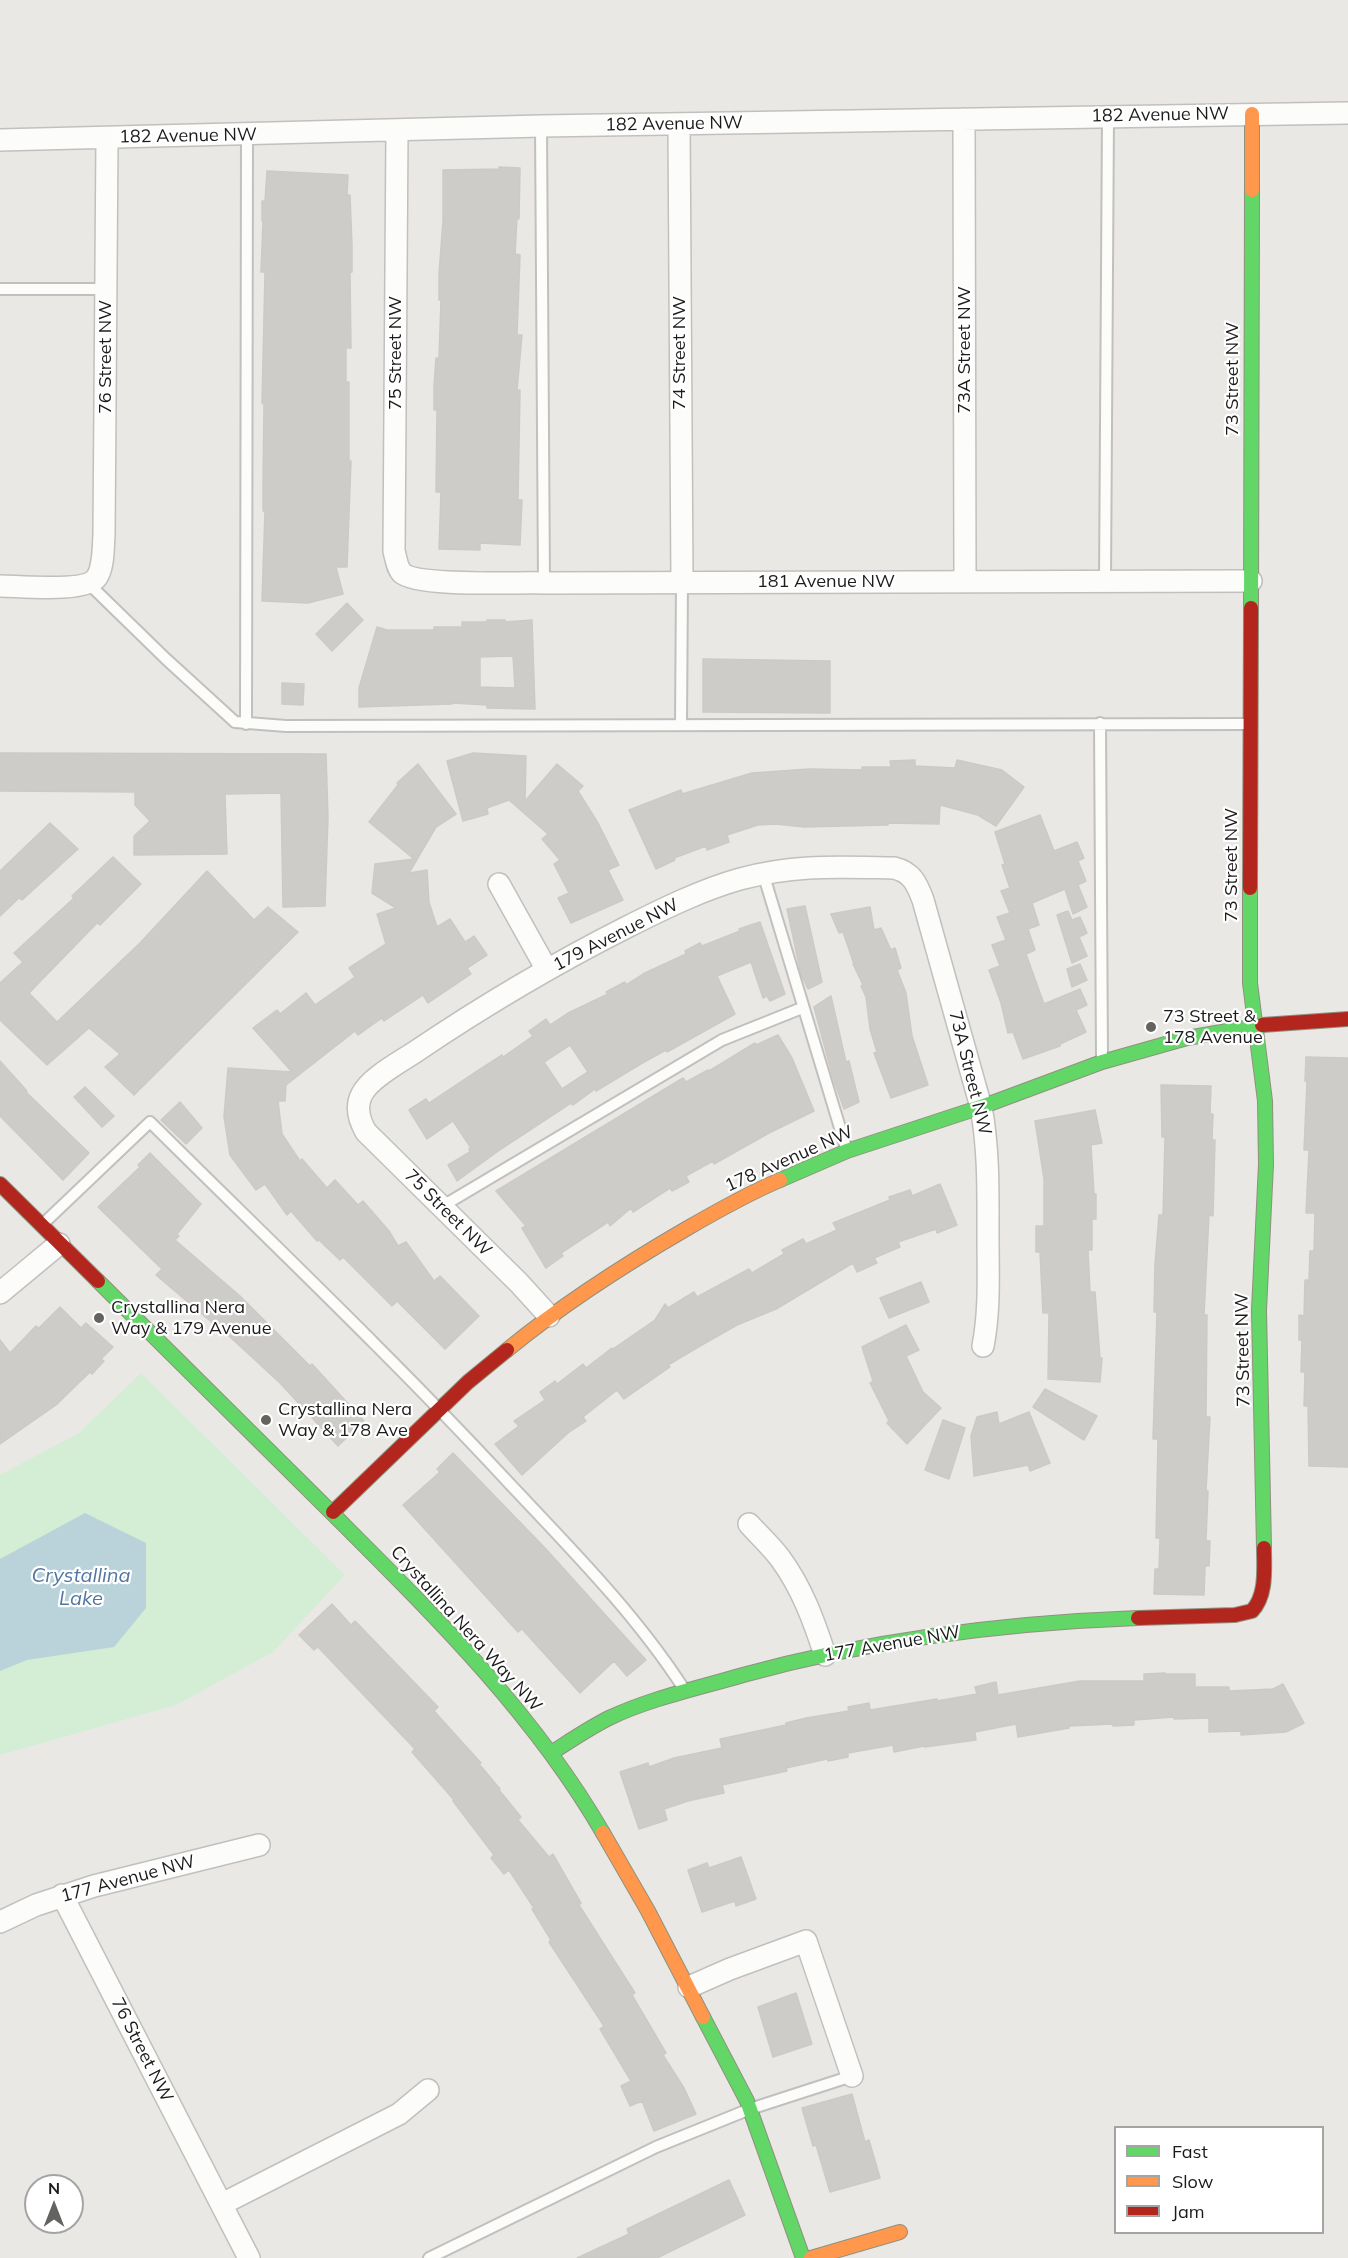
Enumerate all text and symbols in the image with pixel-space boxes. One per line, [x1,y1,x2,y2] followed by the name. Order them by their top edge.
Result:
[1091,103,1229,127] street label: 182 Avenue NW
[605,112,743,136] street label: 182 Avenue NW
[119,124,257,148] street label: 182 Avenue NW
[954,286,976,414] street label: 73A Street NW
[385,296,407,410] street label: 75 Street NW
[669,296,691,410] street label: 74 Street NW
[95,300,117,414] street label: 76 Street NW
[1222,322,1244,436] street label: 73 Street NW
[757,571,895,593] street label: 181 Avenue NW
[1221,808,1243,922] street label: 73 Street NW
[550,894,682,976] street label: 179 Avenue NW
[1163,1006,1263,1048] place label: 73 Street & 178 Avenue
[944,1009,996,1137] street label: 73A Street NW
[1144,1020,1158,1034] marker: 73 Street & 178 Avenue
[722,1121,856,1197] street label: 178 Avenue NW
[400,1165,496,1261] street label: 75 Street NW
[1231,1293,1255,1407] street label: 73 Street NW
[111,1297,272,1340] place label: Crystallina Nera Way & 179 Avenue
[92,1311,106,1325] marker: Crystallina Nera Way & 179 Avenue
[278,1399,412,1442] place label: Crystallina Nera Way & 178 Ave
[259,1413,273,1427] marker: Crystallina Nera Way & 178 Ave
[386,1541,546,1717] street label: Crystallina Nera Way NW
[32,1564,130,1611] water label: Crystallina Lake
[822,1621,962,1667] street label: 177 Avenue NW
[59,1851,197,1907] street label: 177 Avenue NW
[106,1994,178,2106] street label: 76 Street NW
[1114,2126,1324,2234] legend
[1172,2140,1208,2163] text: Fast
[1172,2170,1213,2193] text: Slow
[24,2174,84,2234] north arrow
[48,2178,60,2198] text: N
[1172,2200,1205,2223] text: Jam

